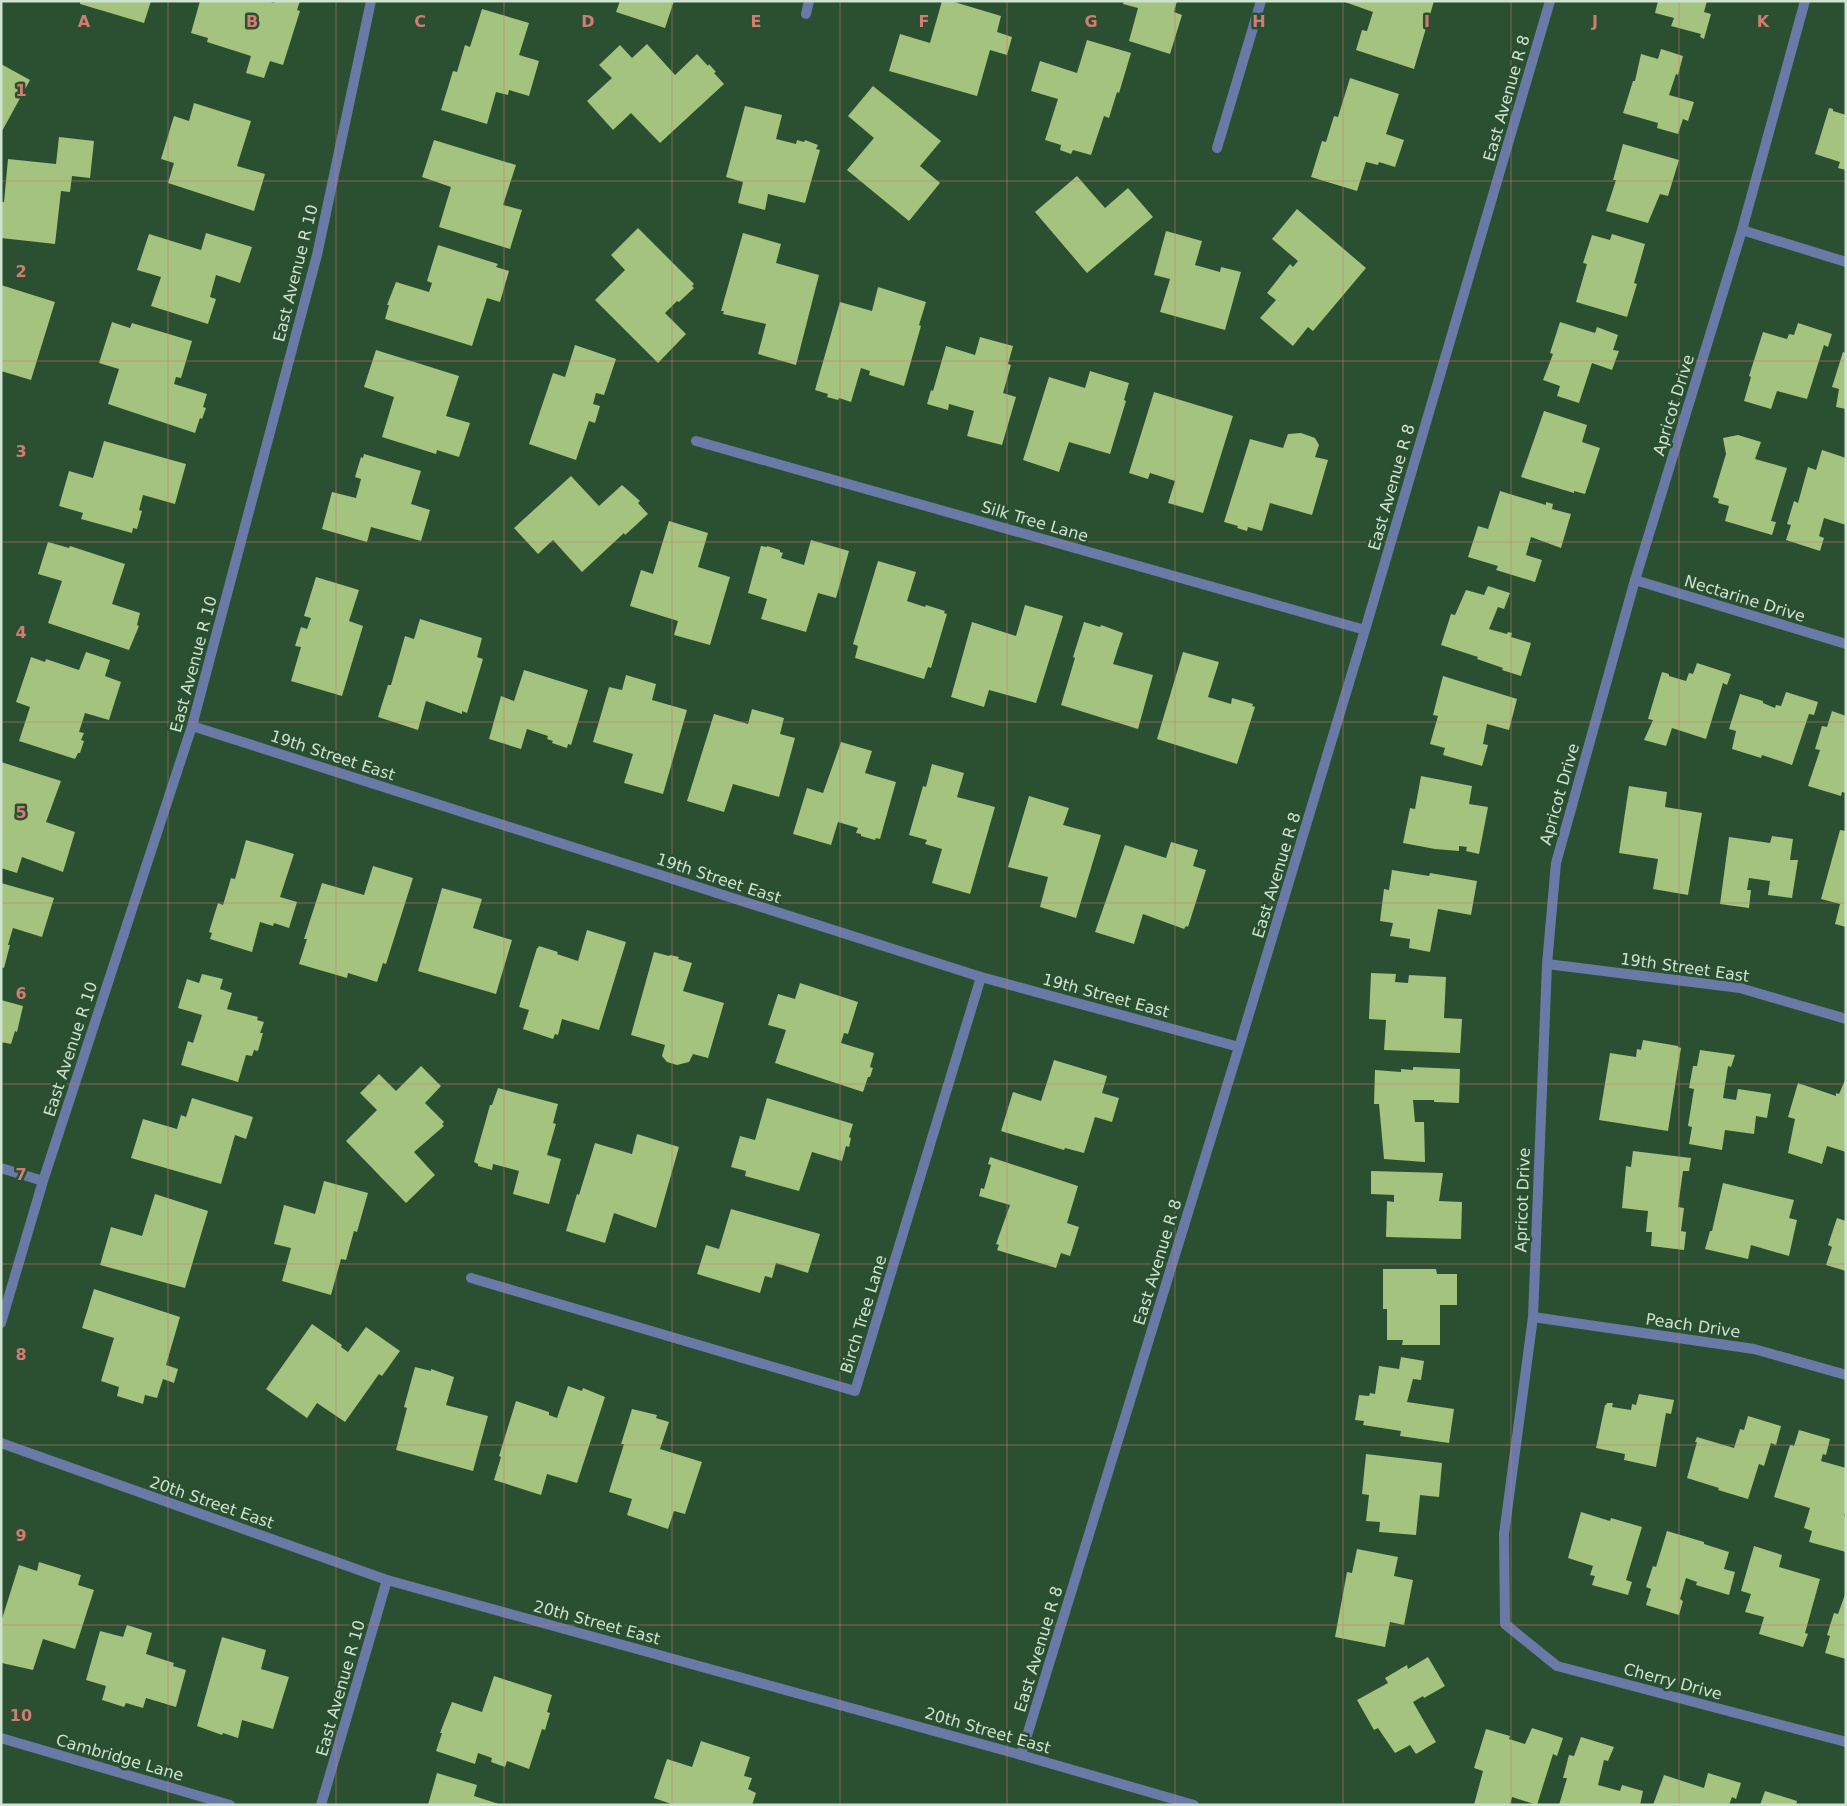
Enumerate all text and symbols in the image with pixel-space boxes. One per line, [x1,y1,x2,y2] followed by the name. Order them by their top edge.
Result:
[78,12,91,31] text: A
[246,12,258,31] text: B
[414,12,426,31] text: C
[581,12,595,31] text: D
[751,12,761,31] text: E
[919,12,929,31] text: F
[1084,12,1098,31] text: G
[1252,12,1266,31] text: H
[1424,12,1430,31] text: I
[1591,12,1598,31] text: J
[1757,12,1770,31] text: K
[1479,33,1534,163] street label: East Avenue R 8
[15,81,27,100] text: 1
[269,203,322,344] street label: East Avenue R 10
[15,262,27,281] text: 2
[1649,352,1698,458] street label: Apricot Drive
[1364,422,1419,552] street label: East Avenue R 8
[15,442,27,461] text: 3
[979,497,1091,546] street label: Silk Tree Lane
[1682,571,1808,626] street label: Nectarine Drive
[166,594,221,735] street label: East Avenue R 10
[15,623,27,642] text: 4
[268,726,398,785] street label: 19th Street East
[1536,741,1583,847] street label: Apricot Drive
[15,803,27,822] text: 5
[1248,810,1305,940] street label: East Avenue R 8
[654,849,784,908] street label: 19th Street East
[1619,949,1751,986] street label: 19th Street East
[1041,969,1171,1021] street label: 19th Street East
[40,979,101,1119] street label: East Avenue R 10
[15,984,27,1003] text: 6
[1511,1147,1534,1253] street label: Apricot Drive
[15,1165,27,1184] text: 7
[1129,1197,1186,1327] street label: East Avenue R 8
[836,1253,891,1376] street label: Birch Tree Lane
[1644,1309,1741,1342] street label: Peach Drive
[15,1345,27,1364] text: 8
[147,1472,276,1533] street label: 20th Street East
[15,1526,27,1545] text: 9
[1010,1584,1067,1714] street label: East Avenue R 8
[532,1596,662,1648] street label: 20th Street East
[312,1618,369,1758] street label: East Avenue R 10
[1622,1659,1724,1704] street label: Cherry Drive
[923,1703,1053,1758] street label: 20th Street East
[10,1706,32,1725] text: 10
[54,1730,186,1785] street label: Cambridge Lane

